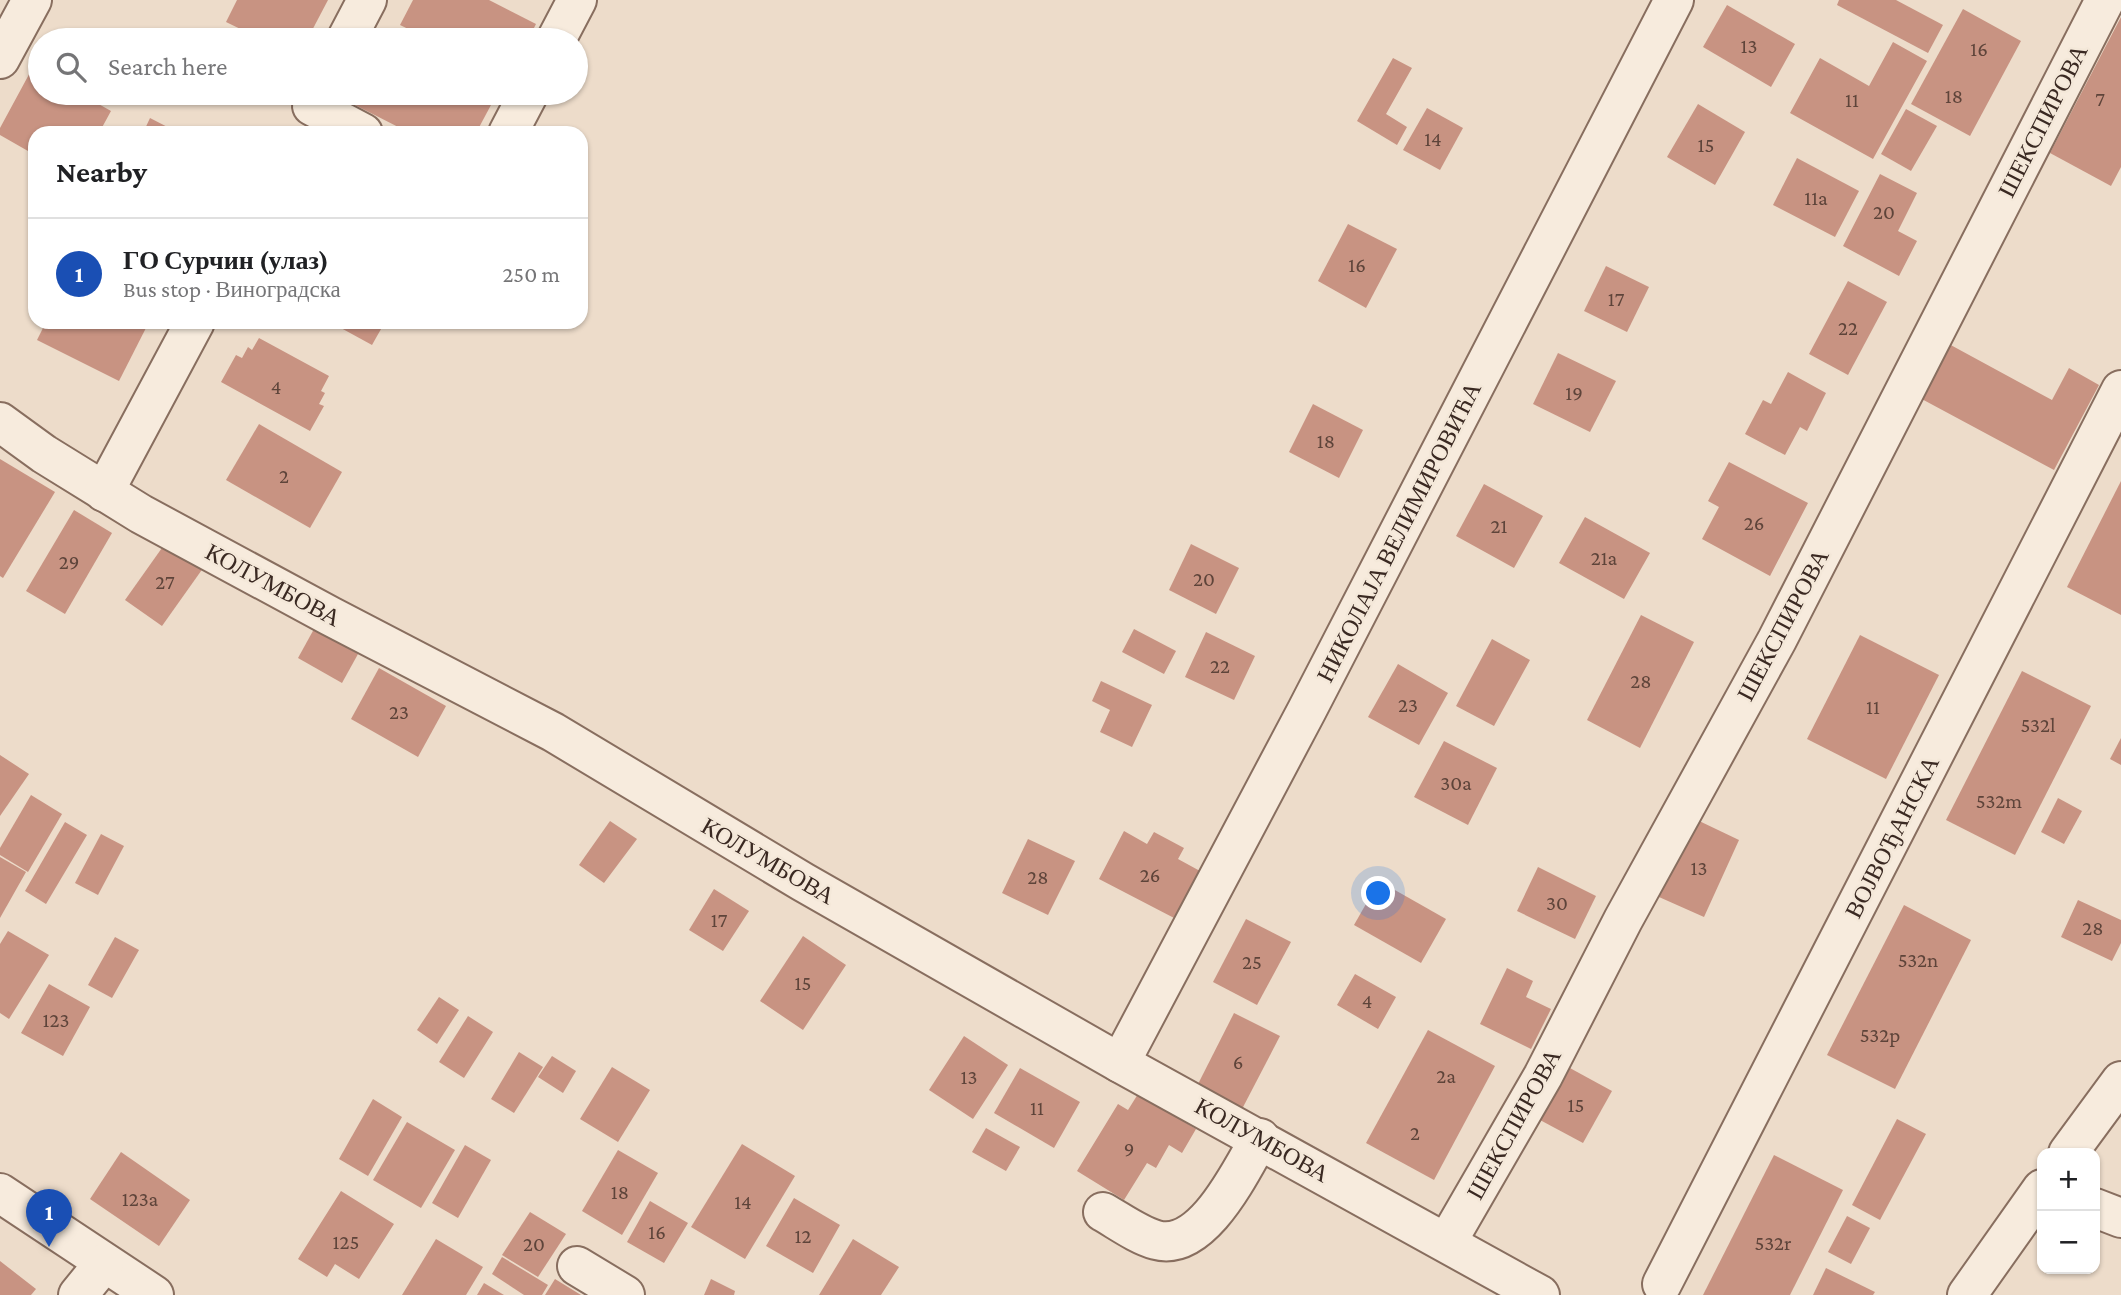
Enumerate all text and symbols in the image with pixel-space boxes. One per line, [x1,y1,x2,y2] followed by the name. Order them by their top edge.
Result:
[28,28,588,105] search box
[1741,34,1757,58] house number: 13
[1970,37,1988,61] house number: 16
[1992,39,2093,202] street label: ШЕКСПИРОВА
[52,48,90,86] icon: search
[108,52,227,81] text: Search here
[1945,84,1963,108] house number: 18
[2095,87,2105,111] house number: 7
[1845,88,1859,112] house number: 11
[1424,127,1442,151] house number: 14
[1698,133,1714,157] house number: 15
[56,155,147,188] text: Nearby
[1804,186,1828,210] house number: 11a
[1873,200,1895,224] house number: 20
[123,246,329,275] text: ГО Сурчин (улаз)
[1348,253,1366,277] house number: 16
[75,261,83,287] text: 1
[502,261,560,287] text: 250 m
[123,276,341,302] text: Bus stop · Виноградска
[1608,287,1625,311] house number: 17
[1838,316,1858,340] house number: 22
[271,375,281,399] house number: 4
[1311,377,1486,686] street label: НИКОЛАЈА ВЕЛИМИРОВИЋА
[1565,381,1583,405] house number: 19
[1317,429,1335,453] house number: 18
[279,464,289,488] house number: 2
[1744,511,1764,535] house number: 26
[1491,514,1508,538] house number: 21
[201,538,346,632] street label: КОЛУМБОВА
[1731,544,1834,705] street label: ШЕКСПИРОВА
[1591,546,1618,570] house number: 21a
[59,550,79,574] house number: 29
[1193,567,1215,591] house number: 20
[155,570,175,594] house number: 27
[1210,654,1230,678] house number: 22
[1630,669,1652,693] house number: 28
[1398,693,1418,717] house number: 23
[1866,695,1880,719] house number: 11
[389,700,409,724] house number: 23
[2021,713,2056,737] house number: 532l
[1839,751,1944,922] street label: ВОЈВОЂАНСКА
[1440,771,1472,795] house number: 30a
[1976,789,2022,813] house number: 532m
[697,812,840,910] street label: КОЛУМБОВА
[1691,856,1707,880] house number: 13
[1140,863,1160,887] house number: 26
[1027,865,1049,889] house number: 28
[1361,876,1395,910] your location
[1546,891,1568,915] house number: 30
[711,908,728,932] house number: 17
[2082,916,2104,940] house number: 28
[1898,948,1938,972] house number: 532n
[1242,950,1262,974] house number: 25
[795,971,811,995] house number: 15
[1362,989,1372,1013] house number: 4
[43,1008,69,1032] house number: 123
[1860,1023,1900,1047] house number: 532p
[1461,1043,1566,1204] street label: ШЕКСПИРОВА
[1233,1050,1243,1074] house number: 6
[1436,1064,1456,1088] house number: 2a
[961,1065,977,1089] house number: 13
[1191,1092,1334,1188] street label: КОЛУМБОВА
[1568,1093,1584,1117] house number: 15
[1030,1096,1044,1120] house number: 11
[1410,1121,1420,1145] house number: 2
[1124,1137,1134,1161] house number: 9
[2037,1148,2100,1274] map controls
[2037,1148,2100,1211] button: +
[611,1180,629,1204] house number: 18
[122,1187,159,1211] house number: 123a
[26,1189,72,1247] pin: 1
[734,1190,752,1214] house number: 14
[2037,1211,2100,1274] button: −
[648,1220,666,1244] house number: 16
[795,1224,811,1248] house number: 12
[333,1230,359,1254] house number: 125
[1755,1231,1792,1255] house number: 532r
[523,1232,545,1256] house number: 20

